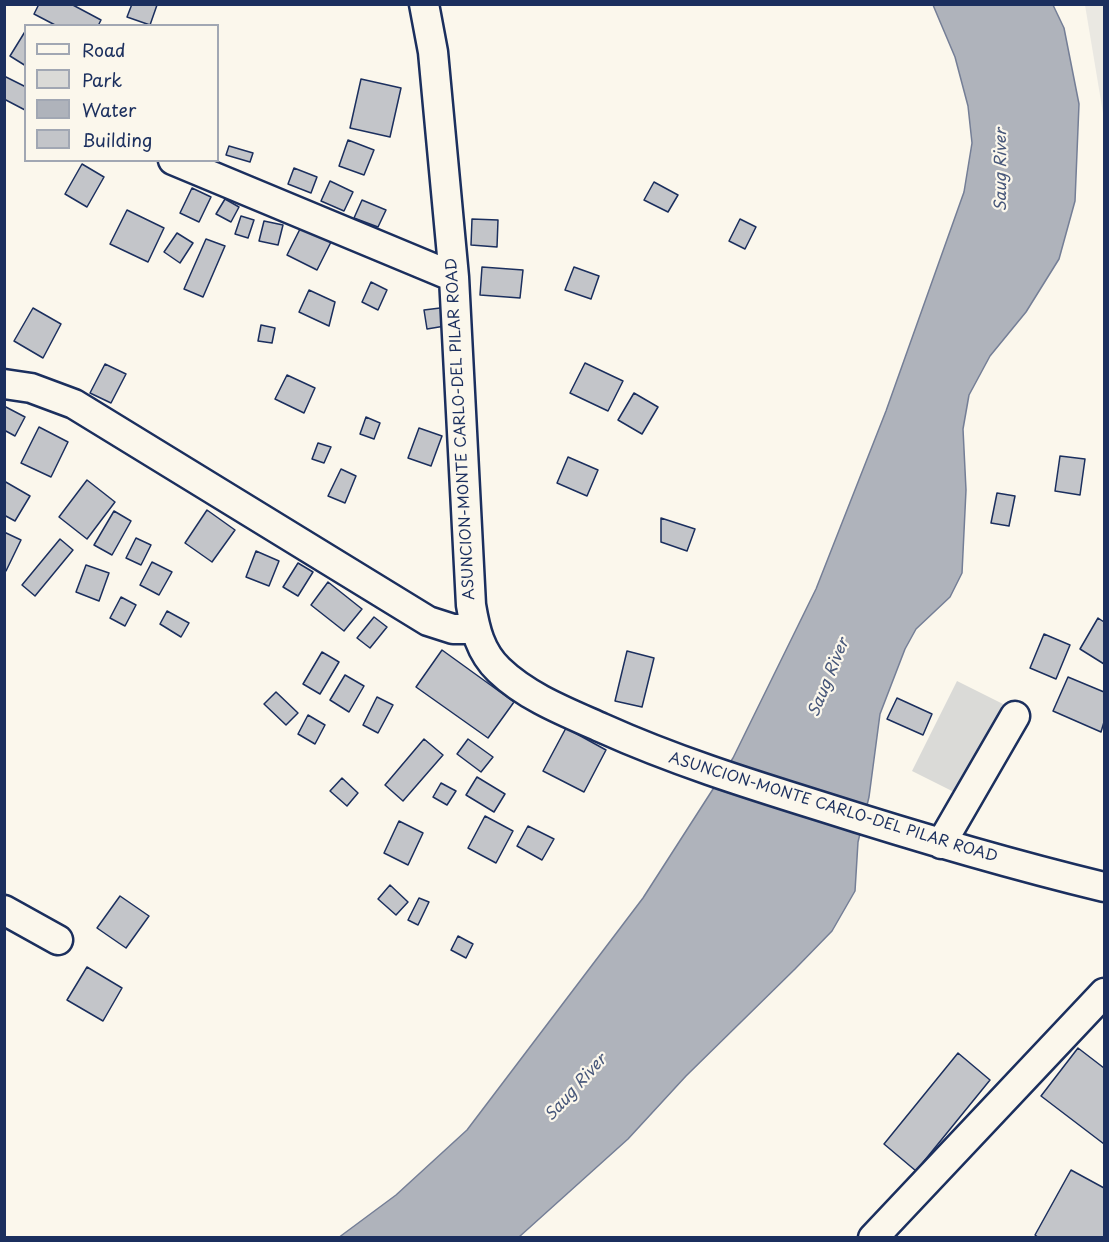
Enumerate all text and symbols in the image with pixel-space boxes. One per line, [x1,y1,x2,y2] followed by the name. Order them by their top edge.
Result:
[24,24,219,162] legend
[82,36,126,63] text: Road
[82,66,122,93] text: Park
[82,96,136,123] text: Water
[82,126,152,153] text: Building
[992,129,1012,211] water label: Saug River
[443,257,479,601] street label: ASUNCION-MONTE CARLO-DEL PILAR ROAD
[805,636,853,720] water label: Saug River
[667,749,999,867] street label: ASUNCION-MONTE CARLO-DEL PILAR ROAD
[541,1051,611,1125] water label: Saug River

